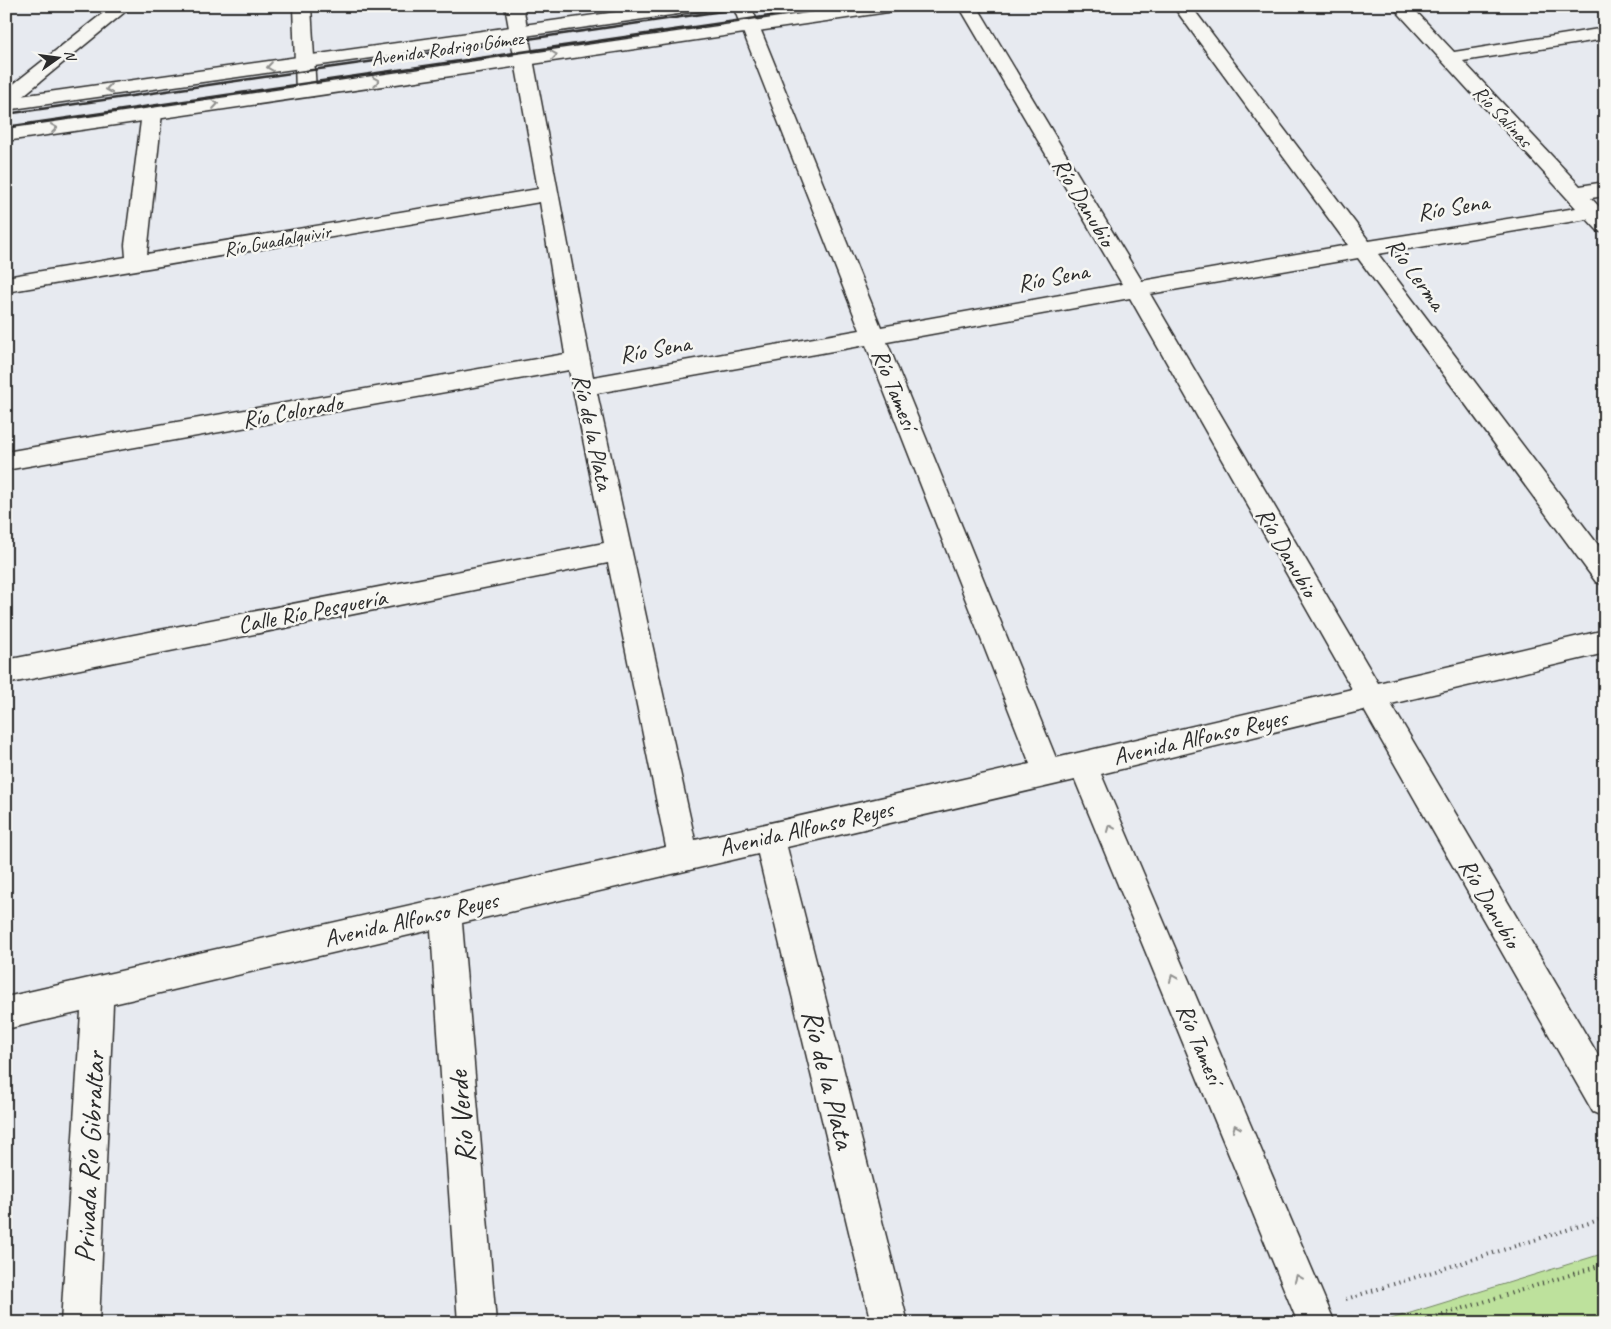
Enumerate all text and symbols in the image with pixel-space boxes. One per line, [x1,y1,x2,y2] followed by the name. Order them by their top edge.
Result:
[370,25,526,72] street label: Avenida Rodrigo Gómez
[32,32,82,82] north arrow
[61,49,80,63] text: N
[551,50,559,61] one-way arrow
[265,61,273,72] one-way arrow
[372,77,380,87] one-way arrow
[1468,80,1539,154] street label: Río Salinas
[104,84,113,94] one-way arrow
[211,100,220,110] one-way arrow
[50,123,59,133] one-way arrow
[1046,152,1123,254] street label: Río Danubio
[1415,186,1493,227] street label: Río Sena
[222,218,334,262] street label: Río Guadalquivir
[1380,232,1454,318] street label: Río Lerma
[1015,255,1093,299] street label: Río Sena
[617,328,695,370] street label: Río Sena
[865,344,926,438] street label: Río Tamesí
[566,371,620,494] street label: Río de la Plata
[240,387,347,435] street label: Río Colorado
[1249,502,1326,604] street label: Río Danubio
[235,582,390,640] street label: Calle Río Pesquería
[1110,702,1292,772] street label: Avenida Alfonso Reyes
[716,793,898,863] street label: Avenida Alfonso Reyes
[1106,824,1116,833] one-way arrow
[1452,853,1529,955] street label: Río Danubio
[321,884,503,954] street label: Avenida Alfonso Reyes
[1168,974,1179,983] one-way arrow
[1170,999,1232,1093] street label: Río Tamesí
[793,1006,864,1155] street label: Río de la Plata
[65,1048,114,1264] street label: Privada Río Gibraltar
[439,1068,484,1165] street label: Río Verde
[1231,1124,1242,1133] one-way arrow
[1294,1274,1305,1283] one-way arrow

